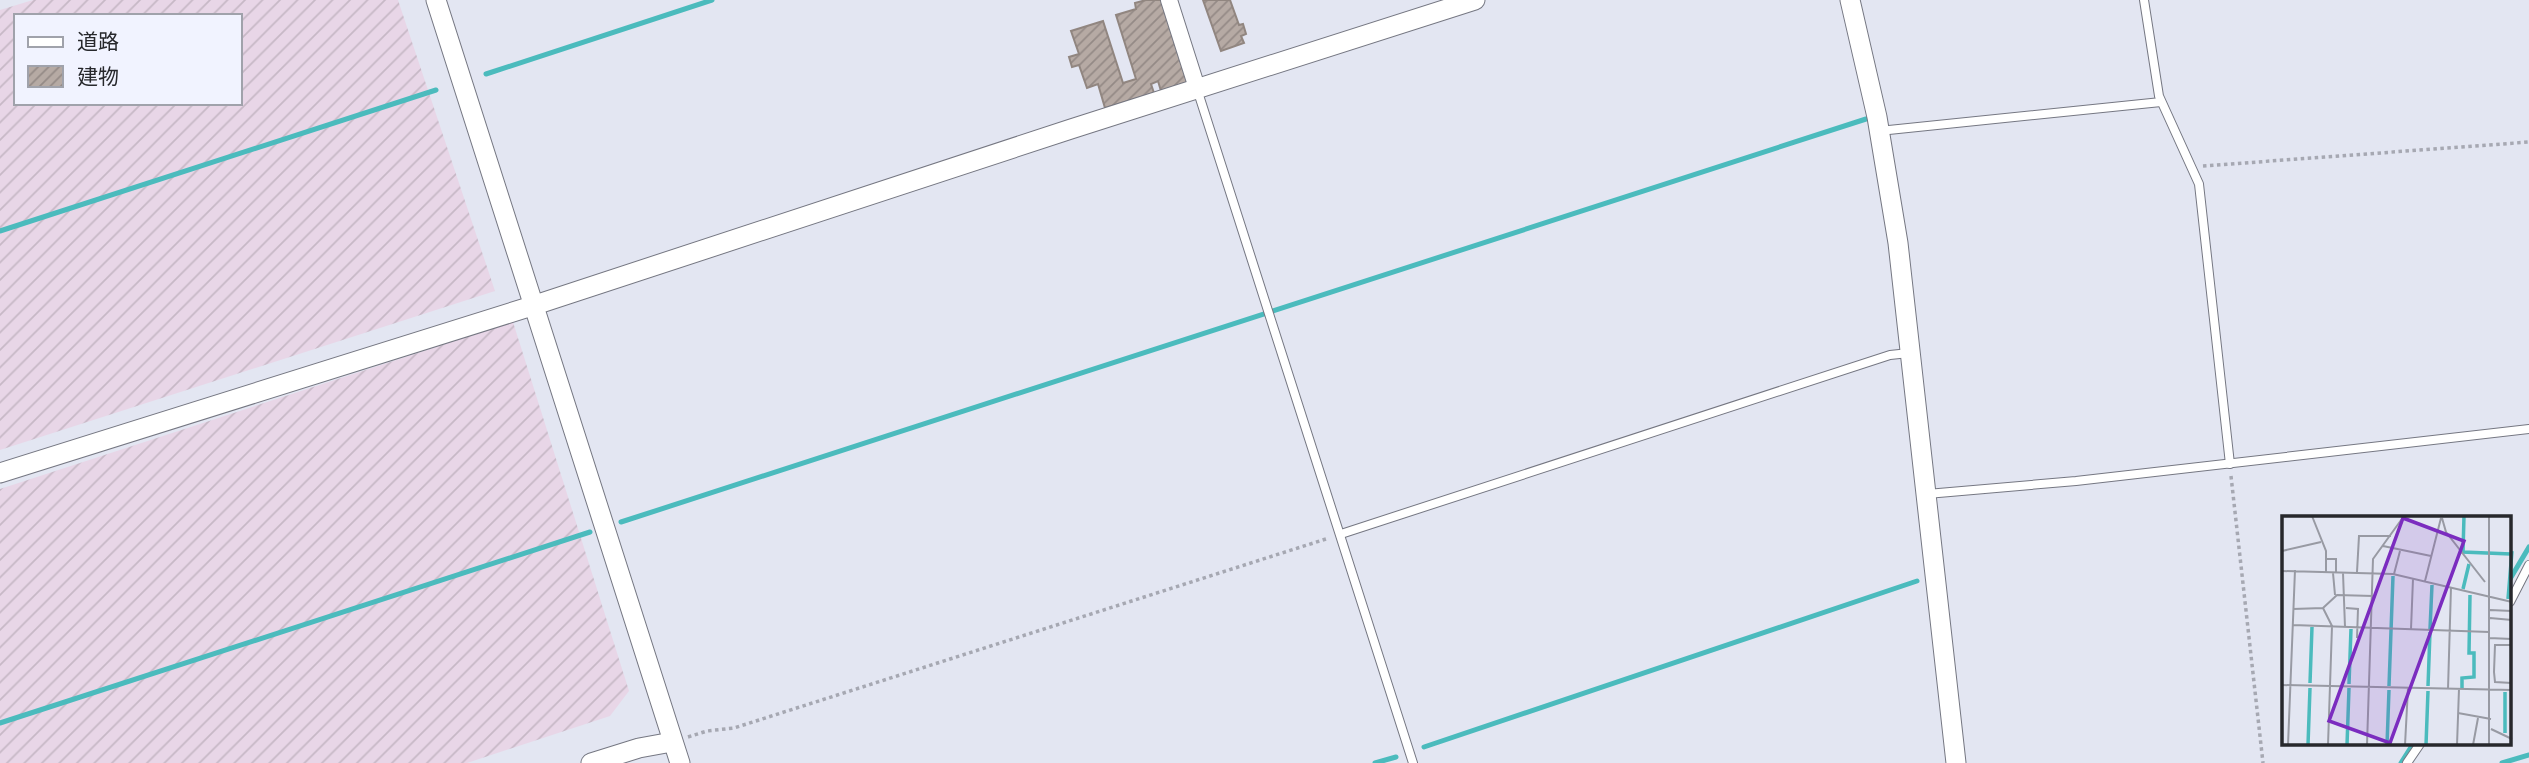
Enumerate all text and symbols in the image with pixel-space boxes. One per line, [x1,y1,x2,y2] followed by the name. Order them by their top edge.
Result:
[14,14,242,105] legend
[77,24,119,55] text: 道路
[77,59,119,90] text: 建物
[2282,516,2512,746] inset map

